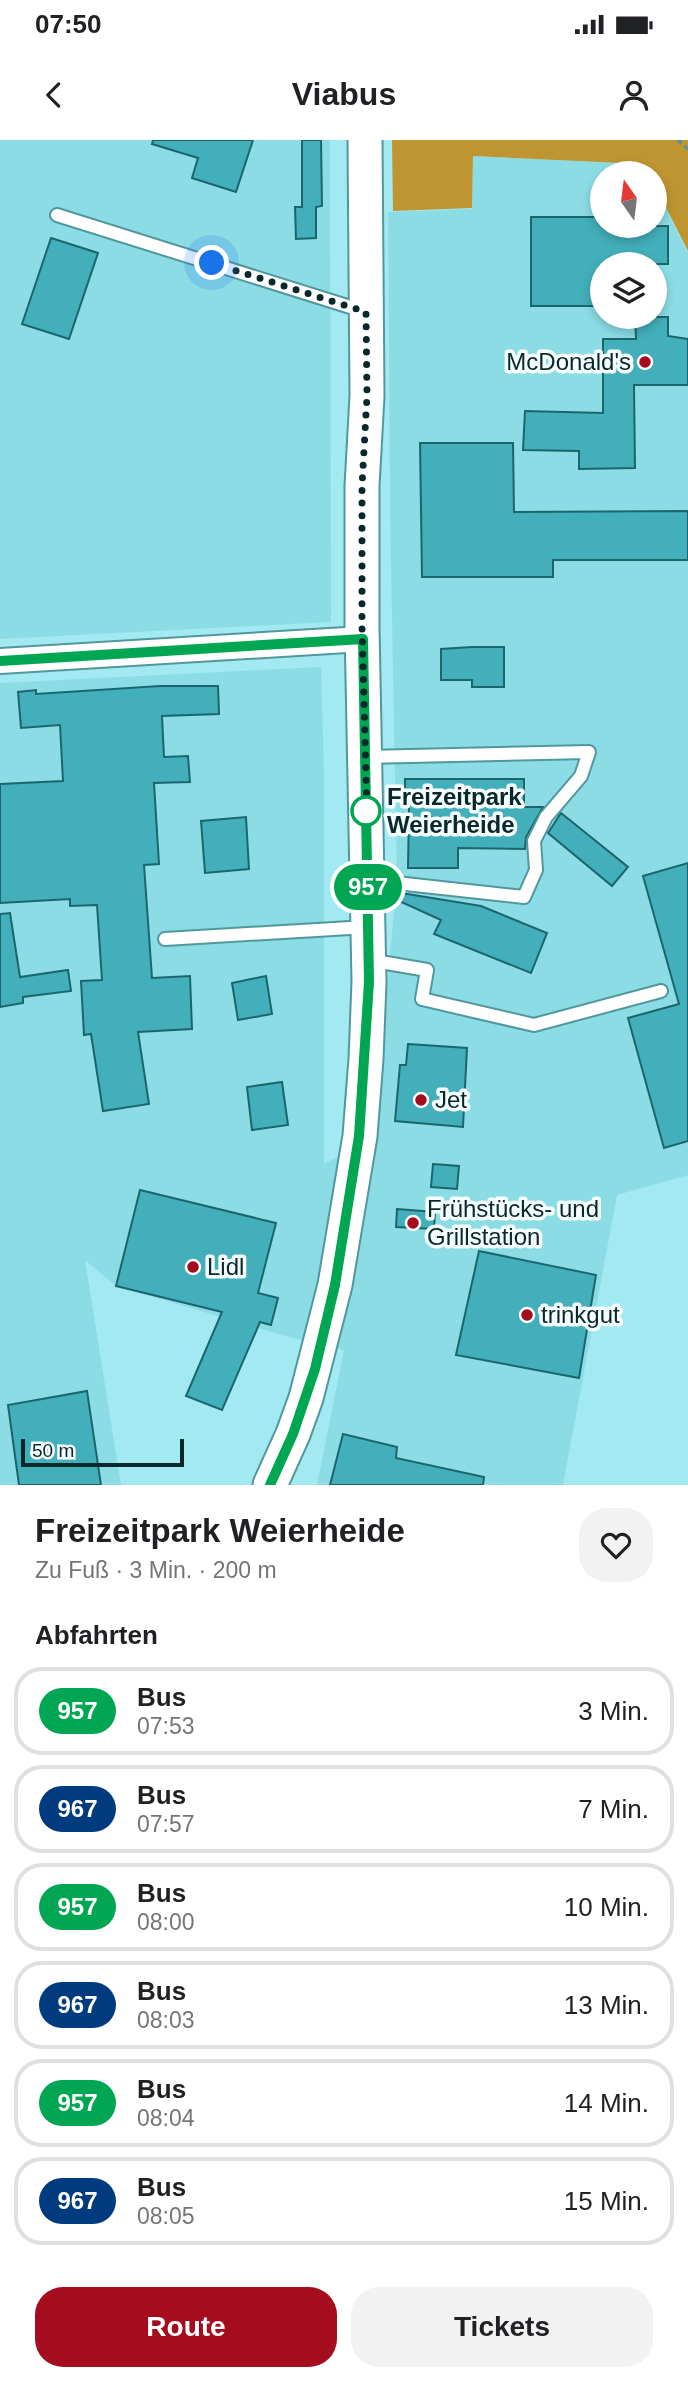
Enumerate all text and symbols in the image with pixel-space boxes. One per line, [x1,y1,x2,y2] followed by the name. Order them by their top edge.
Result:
[35,9,102,39] text: 07:50
[35,76,73,114] icon: back
[292,76,396,112] text: Viabus
[615,76,653,114] icon: person
[590,161,667,238] north arrow
[590,161,667,329] map controls
[194,245,229,280] your location
[590,252,667,329] button: layers
[506,348,631,375] place label: McDonald's
[637,354,653,370] marker: McDonald's
[387,783,522,838] place label: Freizeitpark Weierheide
[351,796,381,826] marker: Freizeitpark Weierheide
[328,864,408,910] line badge: 957
[348,873,388,900] text: 957
[435,1086,467,1113] place label: Jet
[413,1092,429,1108] marker: Jet
[427,1195,599,1250] place label: Frühstücks- und Grillstation
[405,1215,421,1231] marker: Frühstücks- und Grillstation
[207,1253,244,1280] place label: Lidl
[185,1259,201,1275] marker: Lidl
[541,1301,620,1328] place label: trinkgut
[519,1307,535,1323] marker: trinkgut
[21,1436,184,1468] scale bar
[32,1440,74,1461] text: 50 m
[579,1508,653,1582] button: heart
[35,1512,405,1549] text: Freizeitpark Weierheide
[35,1557,277,1583] text: Zu Fuß · 3 Min. · 200 m
[35,1620,158,1650] text: Abfahrten
[137,1682,186,1712] text: Bus
[578,1696,649,1726] text: 3 Min.
[57,1697,98,1724] text: 957
[137,1713,195,1739] text: 07:53
[137,1780,186,1810] text: Bus
[578,1794,649,1824] text: 7 Min.
[57,1795,98,1822] text: 967
[137,1811,195,1837] text: 07:57
[137,1878,186,1908] text: Bus
[564,1892,649,1922] text: 10 Min.
[57,1893,98,1920] text: 957
[137,1909,195,1935] text: 08:00
[137,1976,186,2006] text: Bus
[564,1990,649,2020] text: 13 Min.
[57,1991,98,2018] text: 967
[137,2007,195,2033] text: 08:03
[137,2074,186,2104] text: Bus
[564,2088,649,2118] text: 14 Min.
[57,2089,98,2116] text: 957
[137,2105,195,2131] text: 08:04
[137,2172,186,2202] text: Bus
[564,2186,649,2216] text: 15 Min.
[57,2187,98,2214] text: 967
[137,2203,195,2229] text: 08:05
[35,2287,337,2367] button: Route
[351,2287,653,2367] button: Tickets

